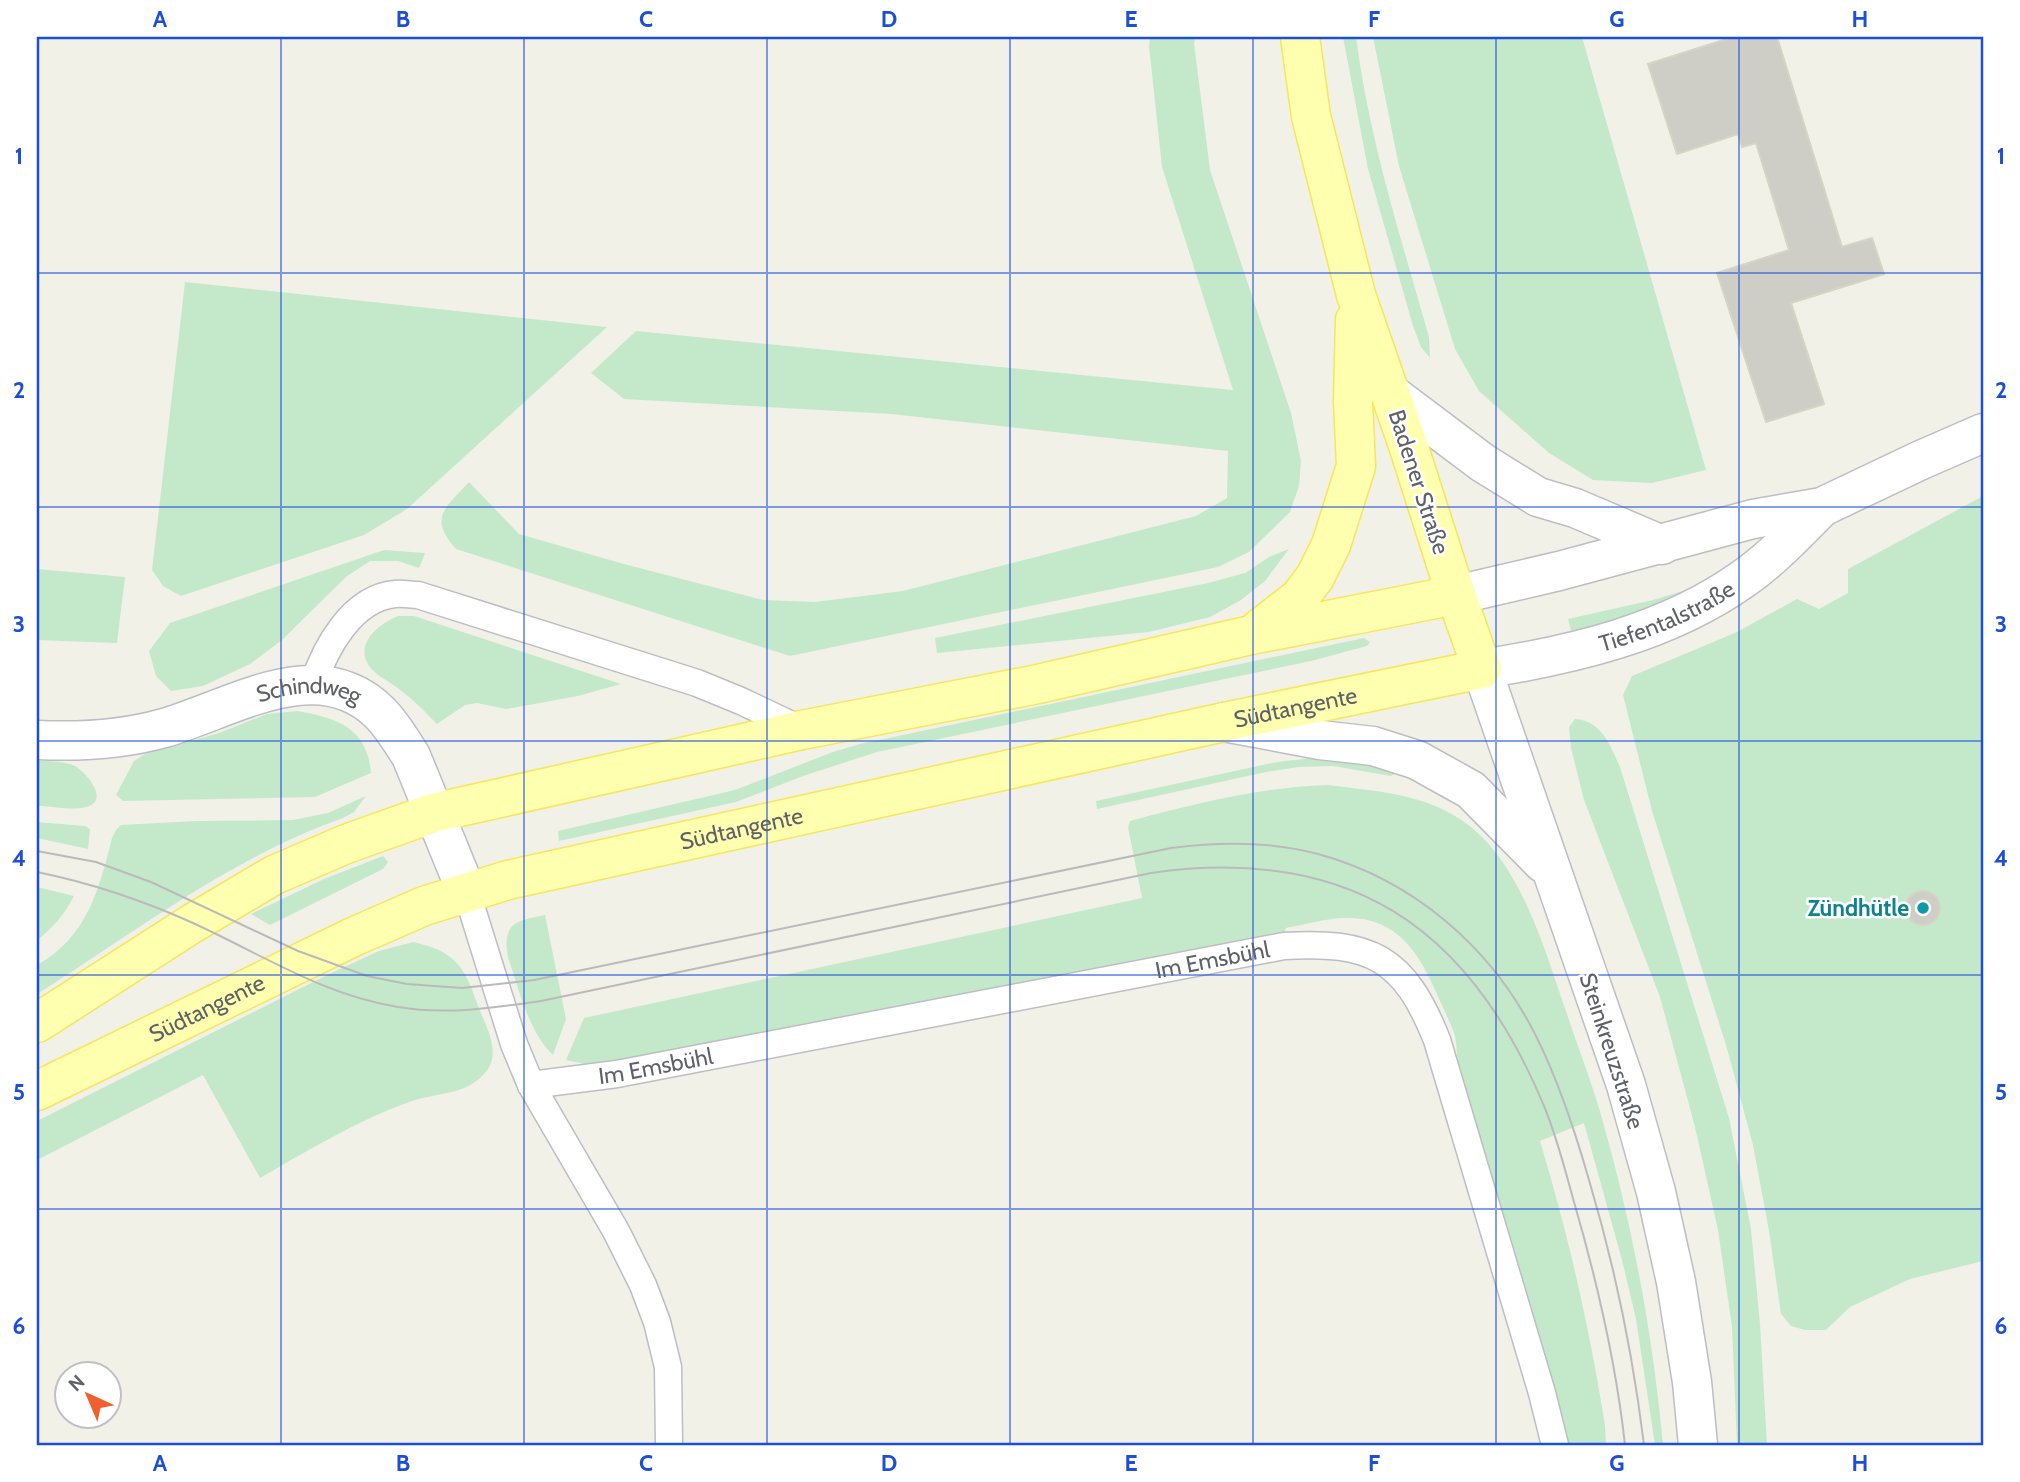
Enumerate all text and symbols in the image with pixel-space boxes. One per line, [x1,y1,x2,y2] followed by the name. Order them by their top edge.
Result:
[153,5,168,33] text: A
[396,5,410,33] text: B
[639,5,653,33] text: C
[881,5,897,33] text: D
[1124,5,1138,33] text: E
[1368,5,1380,33] text: F
[1609,5,1625,33] text: G
[1852,5,1868,33] text: H
[15,142,23,170] text: 1
[1997,142,2005,170] text: 1
[13,376,25,404] text: 2
[1995,376,2007,404] text: 2
[1382,406,1456,558] street label: Badener Straße
[1596,574,1740,658] street label: Tiefentalstraße
[13,610,25,638] text: 3
[1995,610,2007,638] text: 3
[253,671,367,710] street label: Schindweg
[1231,681,1360,734] street label: Südtangente
[677,801,806,856] street label: Südtangente
[12,844,26,872] text: 4
[1994,844,2008,872] text: 4
[1808,894,1909,922] place label: Zündhütle
[1915,900,1931,916] marker: Zündhütle
[1153,935,1273,984] street label: Im Emsbühl
[144,968,269,1048] street label: Südtangente
[1574,969,1650,1133] street label: Steinkreuzstraße
[597,1042,716,1090] street label: Im Emsbühl
[13,1078,25,1106] text: 5
[1995,1078,2007,1106] text: 5
[13,1312,25,1340] text: 6
[1995,1312,2007,1340] text: 6
[52,1360,122,1430] north arrow
[64,1370,89,1396] text: N
[153,1449,168,1477] text: A
[396,1449,410,1477] text: B
[639,1449,653,1477] text: C
[881,1449,897,1477] text: D
[1124,1449,1138,1477] text: E
[1368,1449,1380,1477] text: F
[1609,1449,1625,1477] text: G
[1852,1449,1868,1477] text: H

